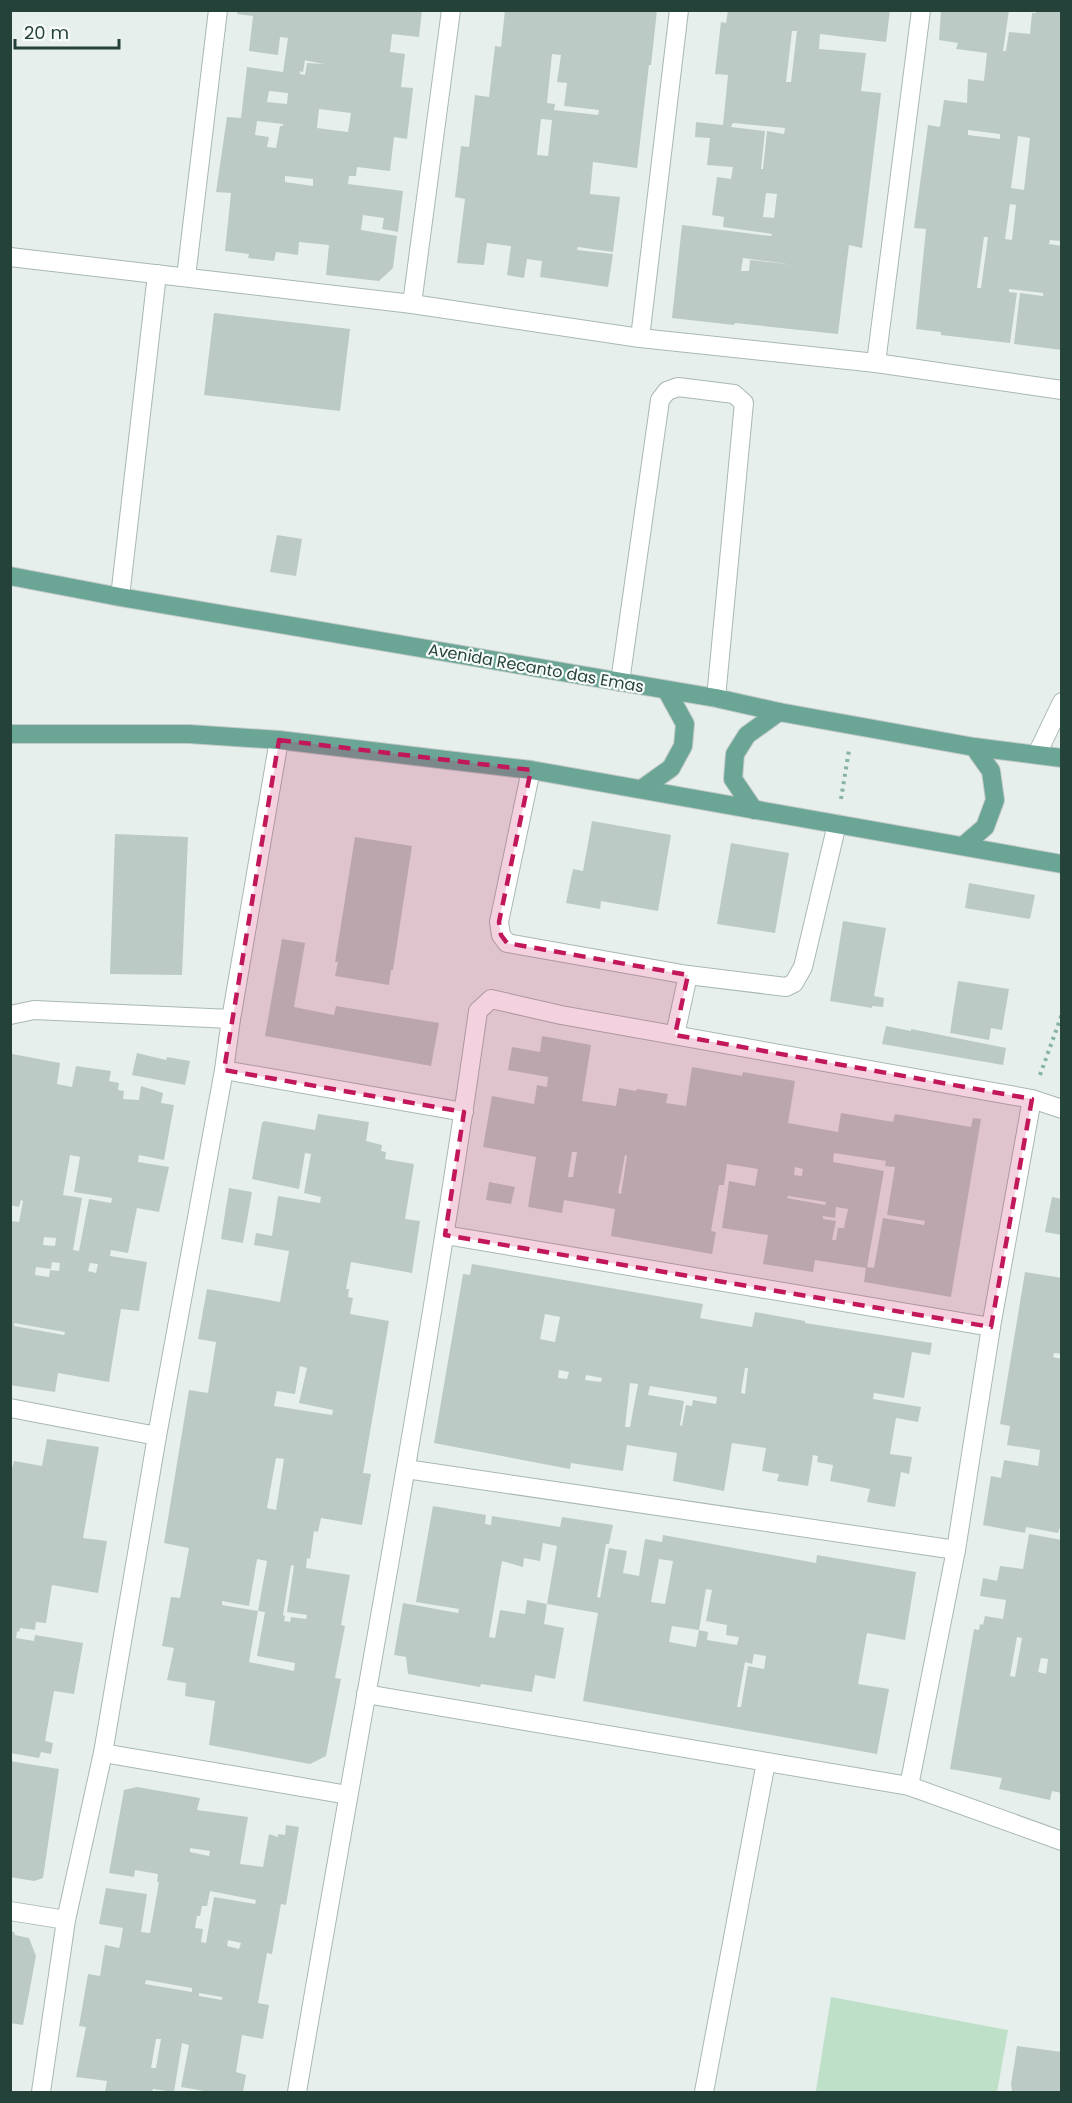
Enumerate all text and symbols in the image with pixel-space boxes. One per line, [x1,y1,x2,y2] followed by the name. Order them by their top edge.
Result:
[15,12,118,50] scale bar
[24,20,69,45] text: 20 m
[426,638,646,698] street label: Avenida Recanto das Emas

